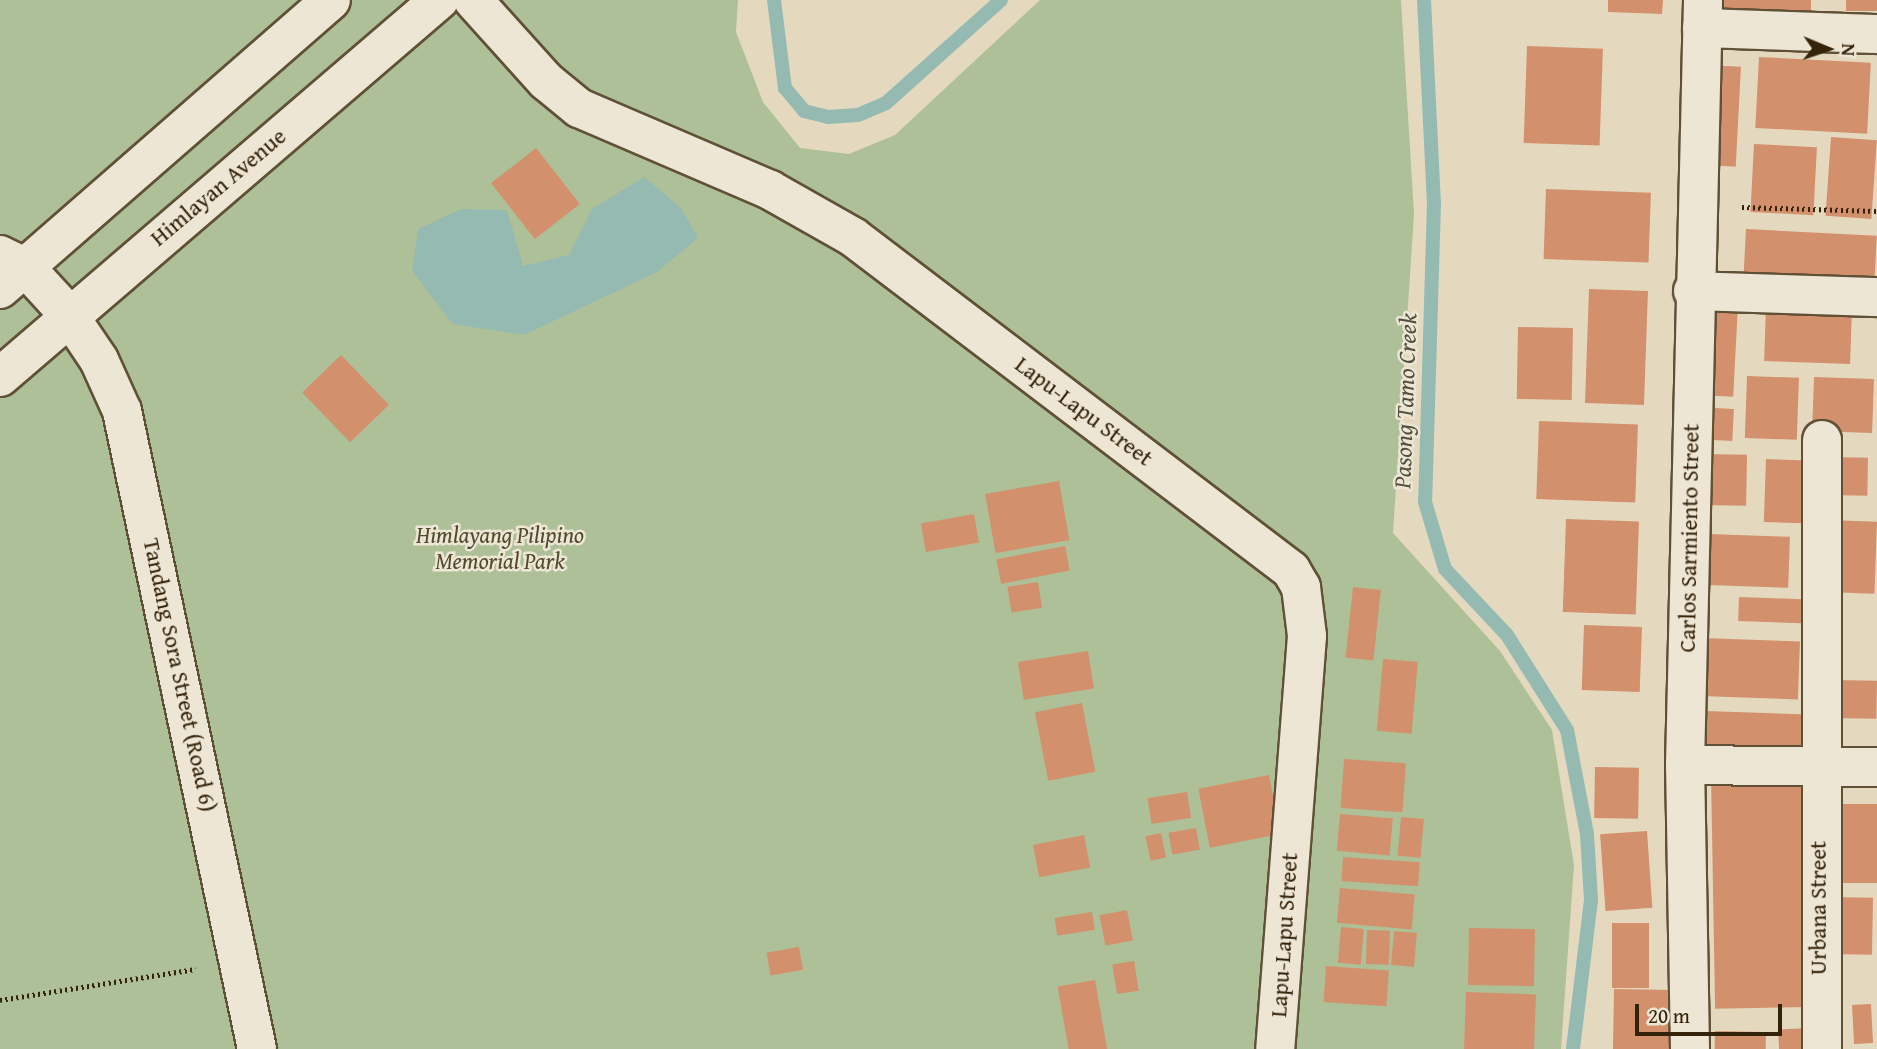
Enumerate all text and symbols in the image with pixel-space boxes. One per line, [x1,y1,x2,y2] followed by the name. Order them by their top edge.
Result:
[1793,14,1863,84] north arrow
[1835,43,1863,57] text: N
[145,122,291,252] street label: Himlayan Avenue
[1388,313,1422,489] water label: Pasong Tamo Creek
[1010,350,1158,472] street label: Lapu-Lapu Street
[1673,423,1705,653] street label: Carlos Sarmiento Street
[416,521,584,575] park label: Himlayang Pilipino Memorial Park
[138,536,222,814] street label: Tandang Sora Street (Road 6)
[1804,841,1832,975] street label: Urbana Street
[1264,852,1304,1018] street label: Lapu-Lapu Street
[1639,990,1786,1034] scale bar
[1648,1000,1690,1031] text: 20 m

